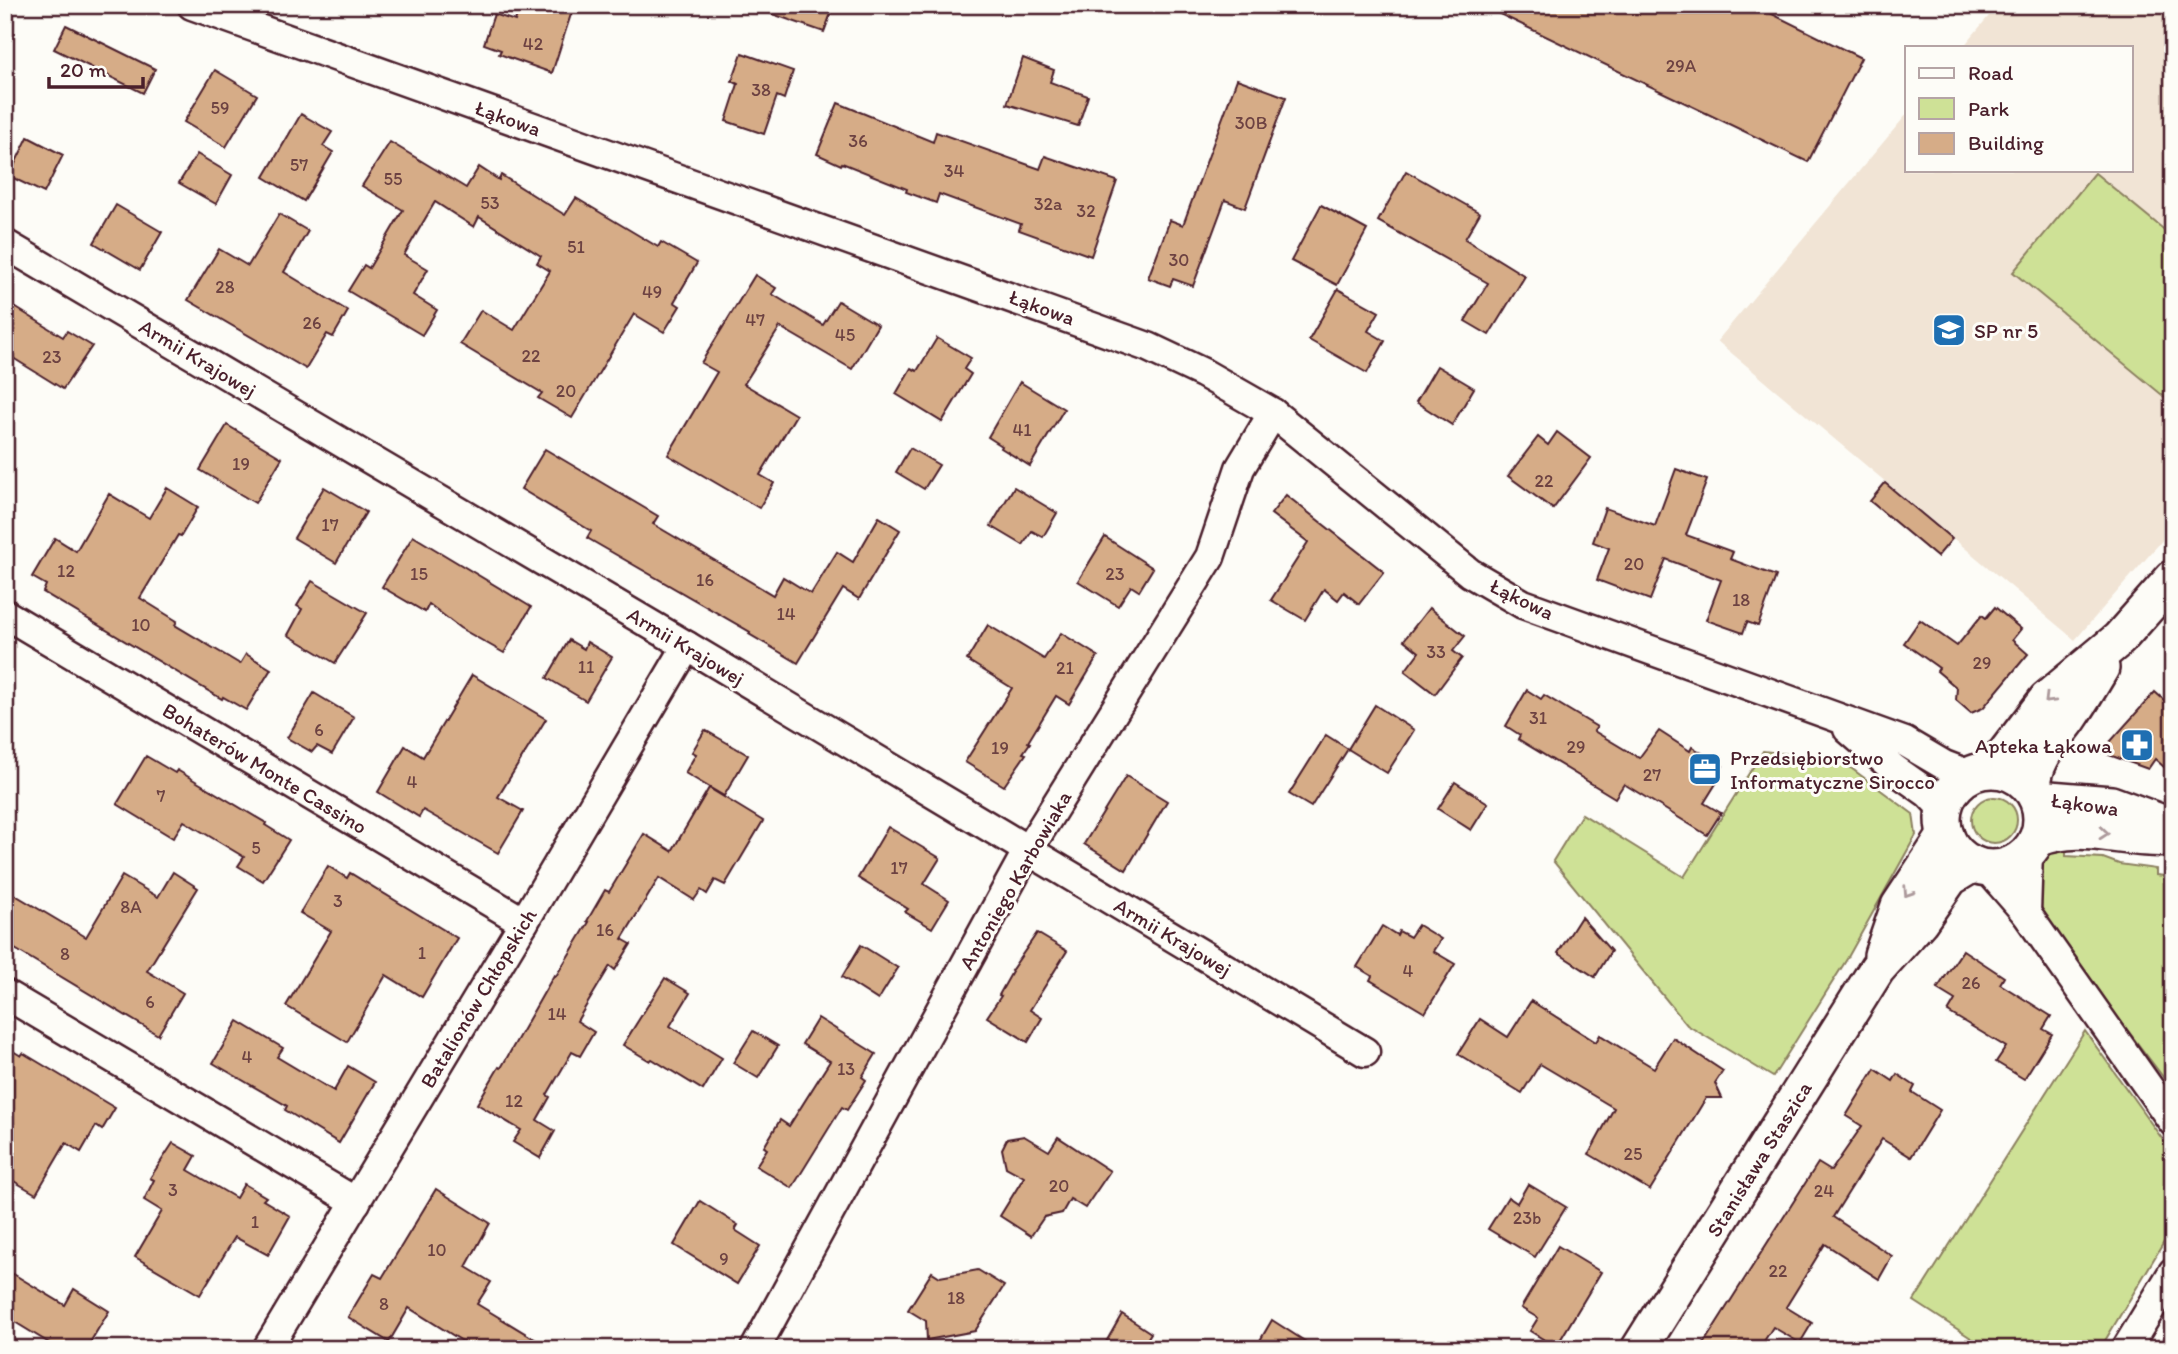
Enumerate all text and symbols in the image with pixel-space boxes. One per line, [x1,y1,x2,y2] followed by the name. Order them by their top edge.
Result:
[523,33,544,55] house number: 42
[49,46,144,90] scale bar
[1905,46,2132,172] legend
[1666,55,1697,77] house number: 29A
[60,57,107,82] text: 20 m
[1968,60,2014,85] text: Road
[751,79,771,101] house number: 38
[472,95,544,141] street label: Łąkowa
[1968,96,2010,121] text: Park
[211,97,229,119] house number: 59
[1235,112,1267,134] house number: 30B
[848,130,868,152] house number: 36
[1968,130,2044,155] text: Building
[290,154,308,176] house number: 57
[944,160,964,182] house number: 34
[384,168,402,190] house number: 55
[480,192,500,214] house number: 53
[1034,193,1063,215] house number: 32a
[1076,200,1096,222] house number: 32
[567,236,585,258] house number: 51
[1169,249,1189,271] house number: 30
[215,276,235,298] house number: 28
[642,281,662,303] house number: 49
[1006,284,1078,330] street label: Łąkowa
[745,309,765,331] house number: 47
[1930,311,1968,349] school or university icon: SP nr 5
[303,312,322,334] house number: 26
[135,313,261,403] street label: Armii Krajowej
[1974,318,2038,343] place label: SP nr 5
[835,324,855,346] house number: 45
[522,345,541,367] house number: 22
[42,346,62,368] house number: 23
[556,380,576,402] house number: 20
[1012,419,1032,441] house number: 41
[232,453,250,475] house number: 19
[1535,470,1554,492] house number: 22
[321,514,339,536] house number: 17
[1624,553,1644,575] house number: 20
[57,560,75,582] house number: 12
[410,563,428,585] house number: 15
[1105,563,1125,585] house number: 23
[696,569,714,591] house number: 16
[1486,573,1558,625] street label: Łąkowa
[1732,589,1750,611] house number: 18
[623,601,749,691] street label: Armii Krajowej
[776,603,796,625] house number: 14
[131,614,151,636] house number: 10
[1426,641,1446,663] house number: 33
[1973,652,1991,674] house number: 29
[578,656,594,678] house number: 11
[1056,657,1074,679] house number: 21
[2044,691,2057,704] one-way arrow
[158,697,372,839] street label: Bohaterów Monte Cassino
[1529,707,1547,729] house number: 31
[314,719,324,741] house number: 6
[2118,726,2156,764] pharmacy icon: Apteka Łąkowa
[1975,733,2112,758] place label: Apteka Łąkowa
[1567,736,1585,758] house number: 29
[991,737,1009,759] house number: 19
[1730,745,1935,794] place label: Przedsiębiorstwo Informatyczne Sirocco
[1686,750,1724,788] office icon: Przedsiębiorstwo Informatyczne Sirocco
[1643,764,1661,786] house number: 27
[407,771,418,793] house number: 4
[157,785,166,807] house number: 7
[954,786,1076,974] street label: Antoniego Karbowiaka
[2050,787,2120,821] street label: Łąkowa
[2098,825,2109,840] one-way arrow
[251,837,261,859] house number: 5
[890,857,908,879] house number: 17
[1903,884,1916,897] one-way arrow
[333,890,343,912] house number: 3
[1110,892,1236,982] street label: Armii Krajowej
[120,896,142,918] house number: 8A
[414,903,542,1092] street label: Batalionów Chłopskich
[596,919,614,941] house number: 16
[418,942,426,964] house number: 1
[60,943,70,965] house number: 8
[1403,960,1414,982] house number: 4
[1962,972,1981,994] house number: 26
[145,991,155,1013] house number: 6
[547,1003,567,1025] house number: 14
[242,1046,253,1068] house number: 4
[837,1058,855,1080] house number: 13
[1701,1077,1817,1241] street label: Stanisława Staszica
[505,1090,523,1112] house number: 12
[1624,1143,1642,1165] house number: 25
[1049,1175,1069,1197] house number: 20
[168,1179,178,1201] house number: 3
[1814,1180,1834,1202] house number: 24
[1513,1207,1541,1229] house number: 23b
[251,1211,259,1233] house number: 1
[427,1239,447,1261] house number: 10
[719,1248,729,1270] house number: 9
[1769,1260,1788,1282] house number: 22
[947,1287,965,1309] house number: 18
[379,1293,389,1315] house number: 8

